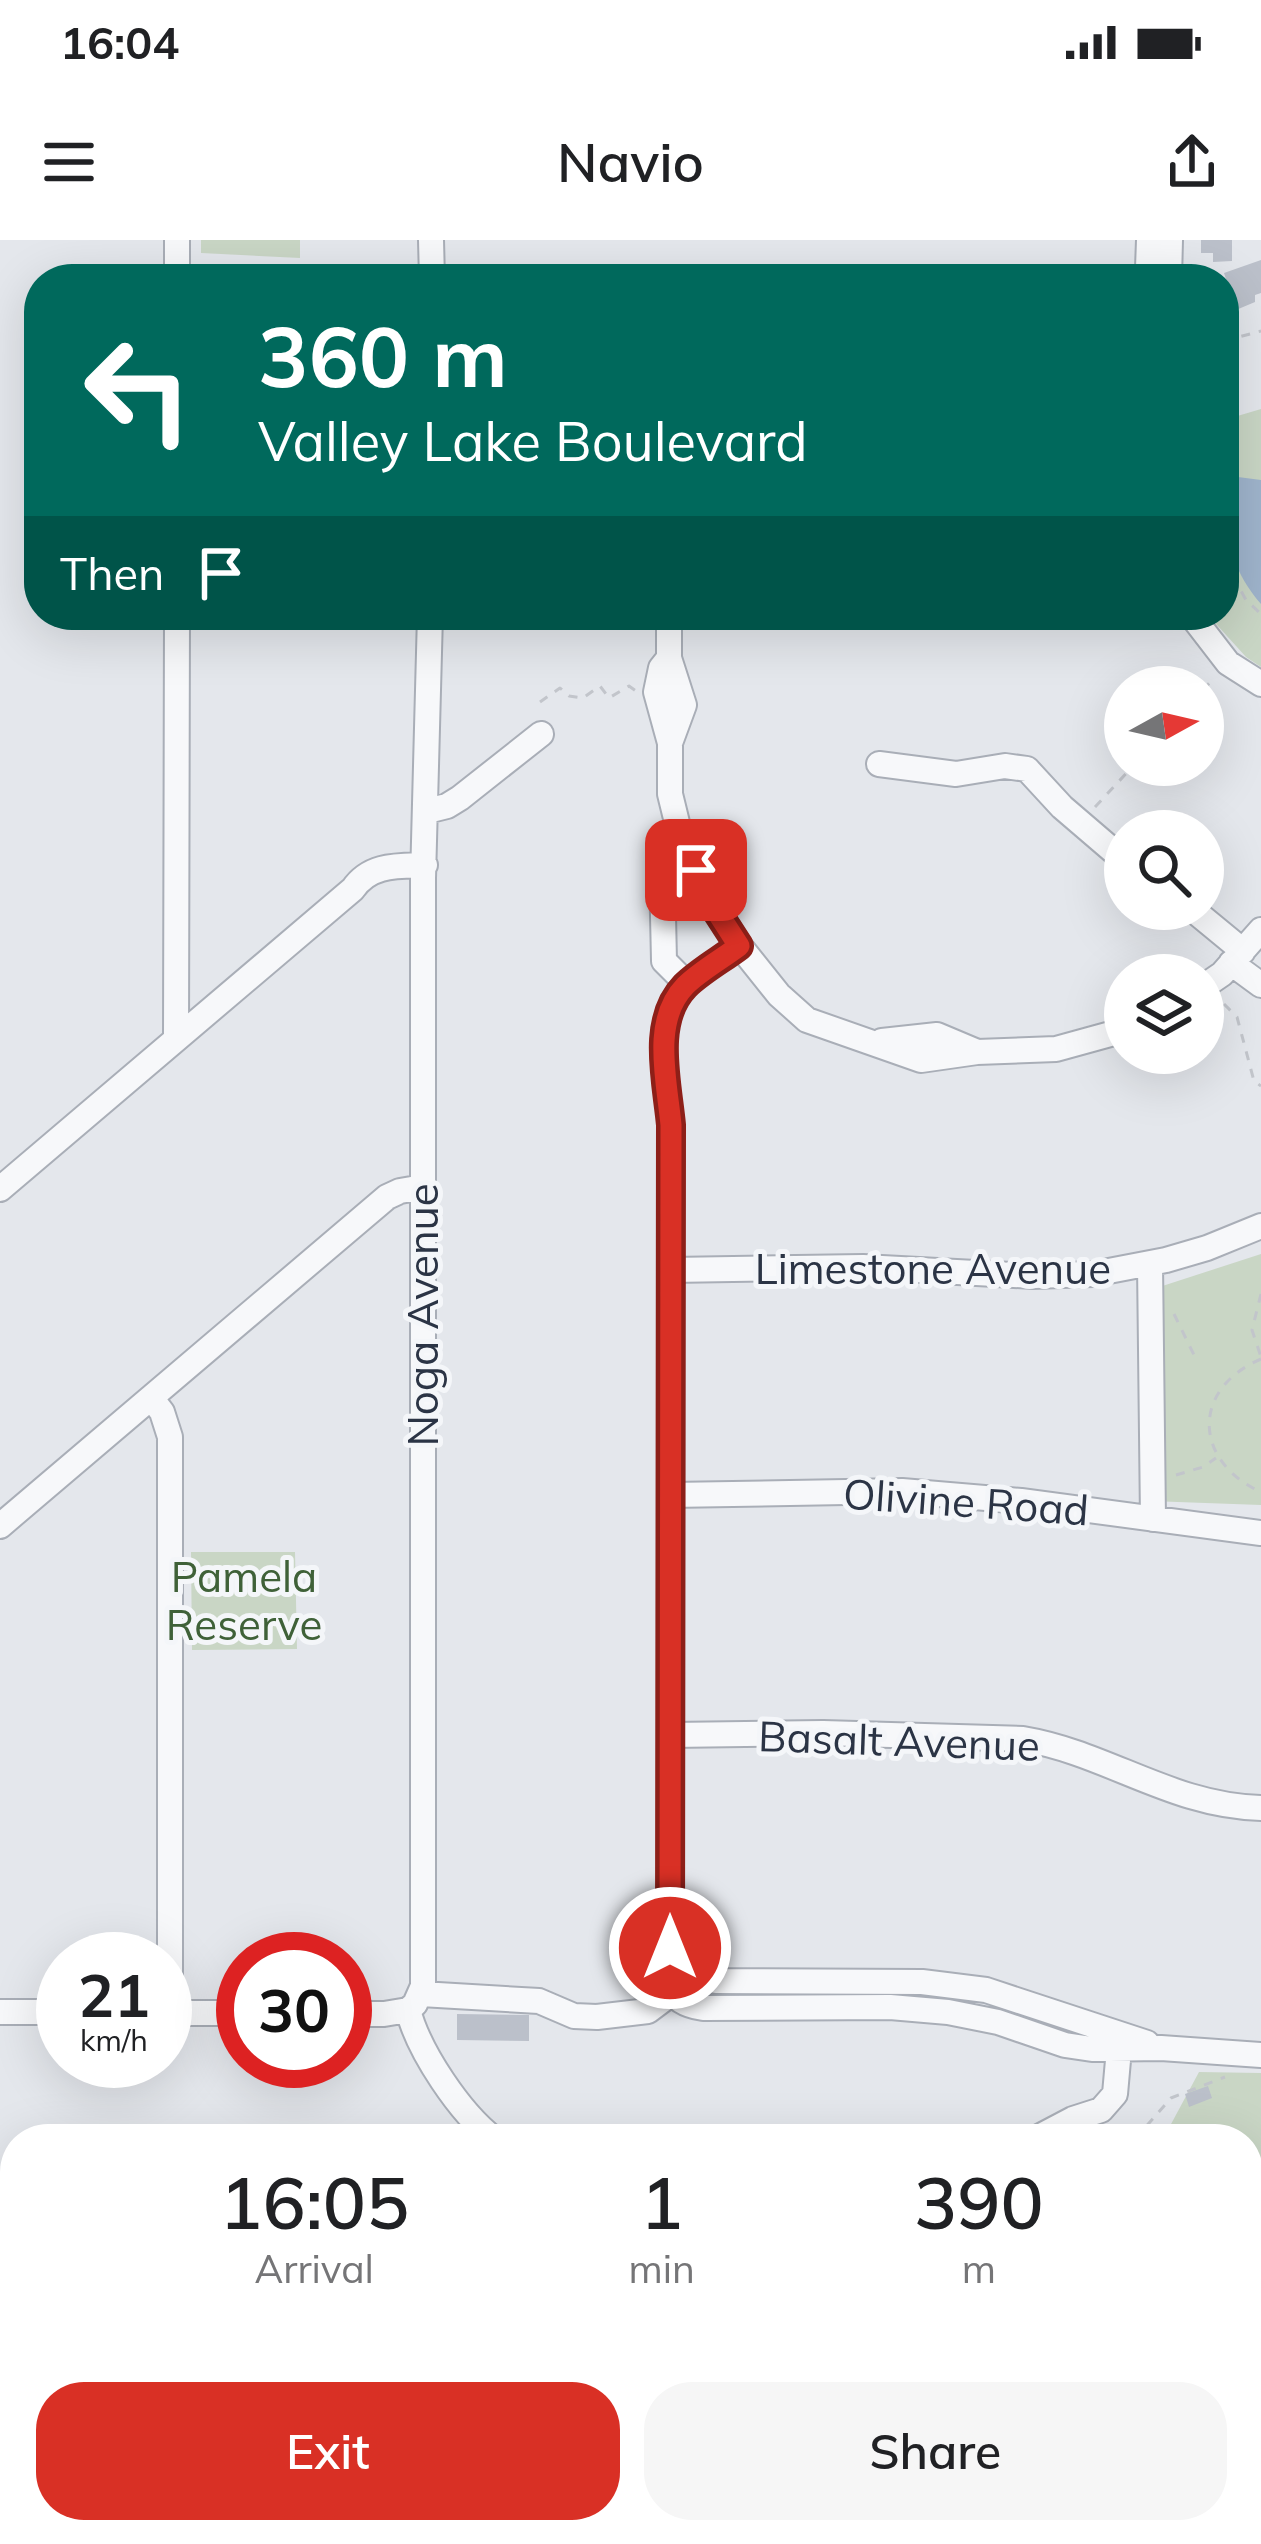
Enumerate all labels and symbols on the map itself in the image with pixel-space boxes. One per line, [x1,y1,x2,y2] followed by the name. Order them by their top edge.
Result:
[1104,666,1224,786] north arrow
[645,819,747,921] pin
[396,1183,449,1447] street label: Noga Avenue
[755,1242,1111,1295] street label: Limestone Avenue
[841,1466,1091,1537] street label: Olivine Road
[166,1550,322,1651] park label: Pamela Reserve
[757,1709,1041,1772] street label: Basalt Avenue
[607,1885,733,2011] position arrow
[216,1932,372,2088] speed limit sign: 30

